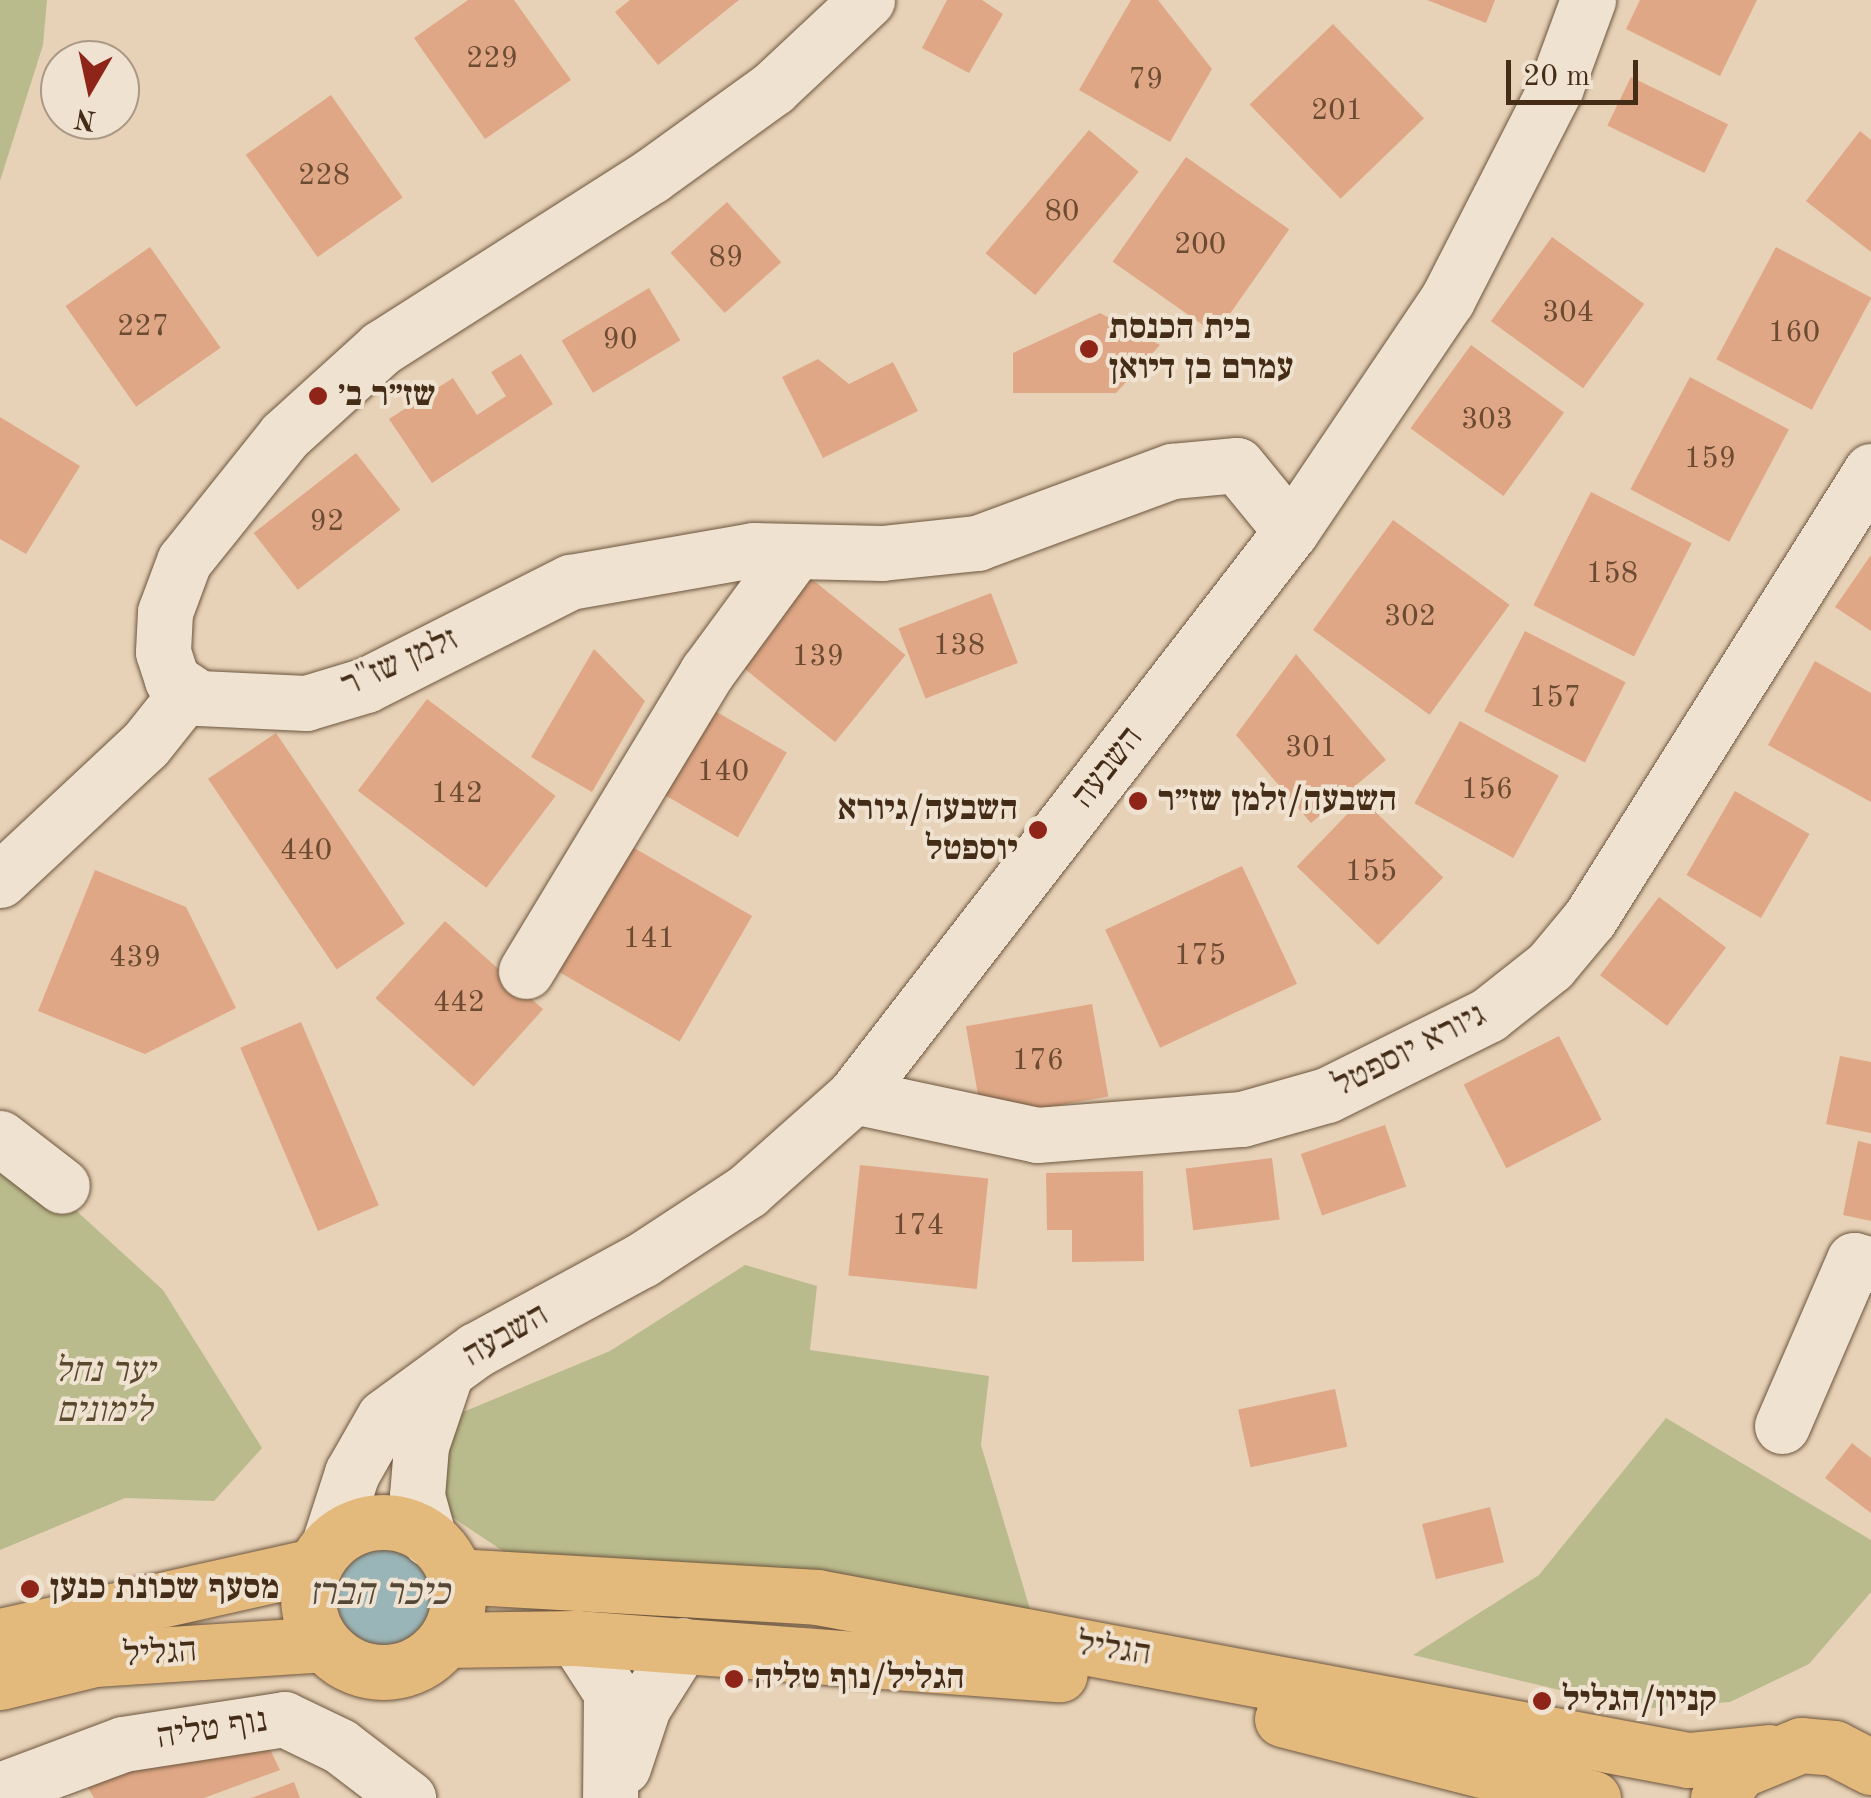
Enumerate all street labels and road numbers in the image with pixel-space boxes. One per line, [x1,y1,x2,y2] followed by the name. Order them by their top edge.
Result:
[335,619,465,707] street label: זלמן שז"ר
[1063,719,1153,817] street label: השבעה
[1327,995,1493,1107] street label: גיורא יוספטל
[456,1295,556,1377] street label: השבעה
[1074,1624,1154,1676] street label: הגליל
[122,1630,198,1678] street label: הגליל
[153,1701,271,1759] street label: נוף טליה

